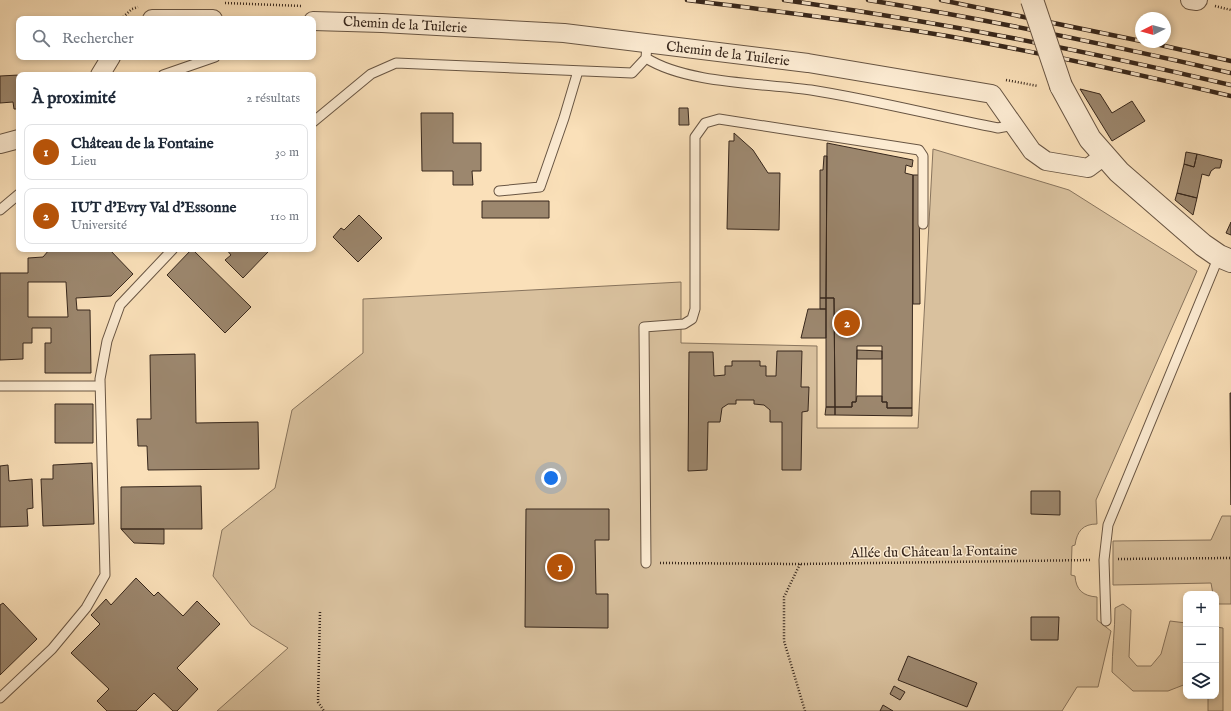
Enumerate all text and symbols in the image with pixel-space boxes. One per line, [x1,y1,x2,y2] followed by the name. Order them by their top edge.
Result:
[1135,12,1171,48] north arrow
[342,13,468,37] street label: Chemin de la Tuilerie
[16,16,316,60] search box
[30,27,52,49] icon: search
[62,29,134,48] text: Rechercher
[665,37,791,71] street label: Chemin de la Tuilerie
[32,88,116,109] text: À proximité
[246,90,300,107] text: 2 résultats
[71,134,214,153] text: Château de la Fontaine
[44,144,48,161] text: 1
[275,144,299,161] text: 30 m
[71,153,96,170] text: Lieu
[71,198,236,217] text: IUT d'Evry Val d'Essonne
[43,208,49,225] text: 2
[270,208,299,225] text: 110 m
[71,217,127,234] text: Université
[834,308,860,338] pin: 2
[541,468,561,488] your location
[849,542,1018,562] street label: Allée du Château la Fontaine
[547,552,573,582] pin: 1
[1183,591,1219,699] map controls
[1183,591,1219,627] button: +
[1183,627,1219,663] button: −
[1183,663,1219,699] button: layers

